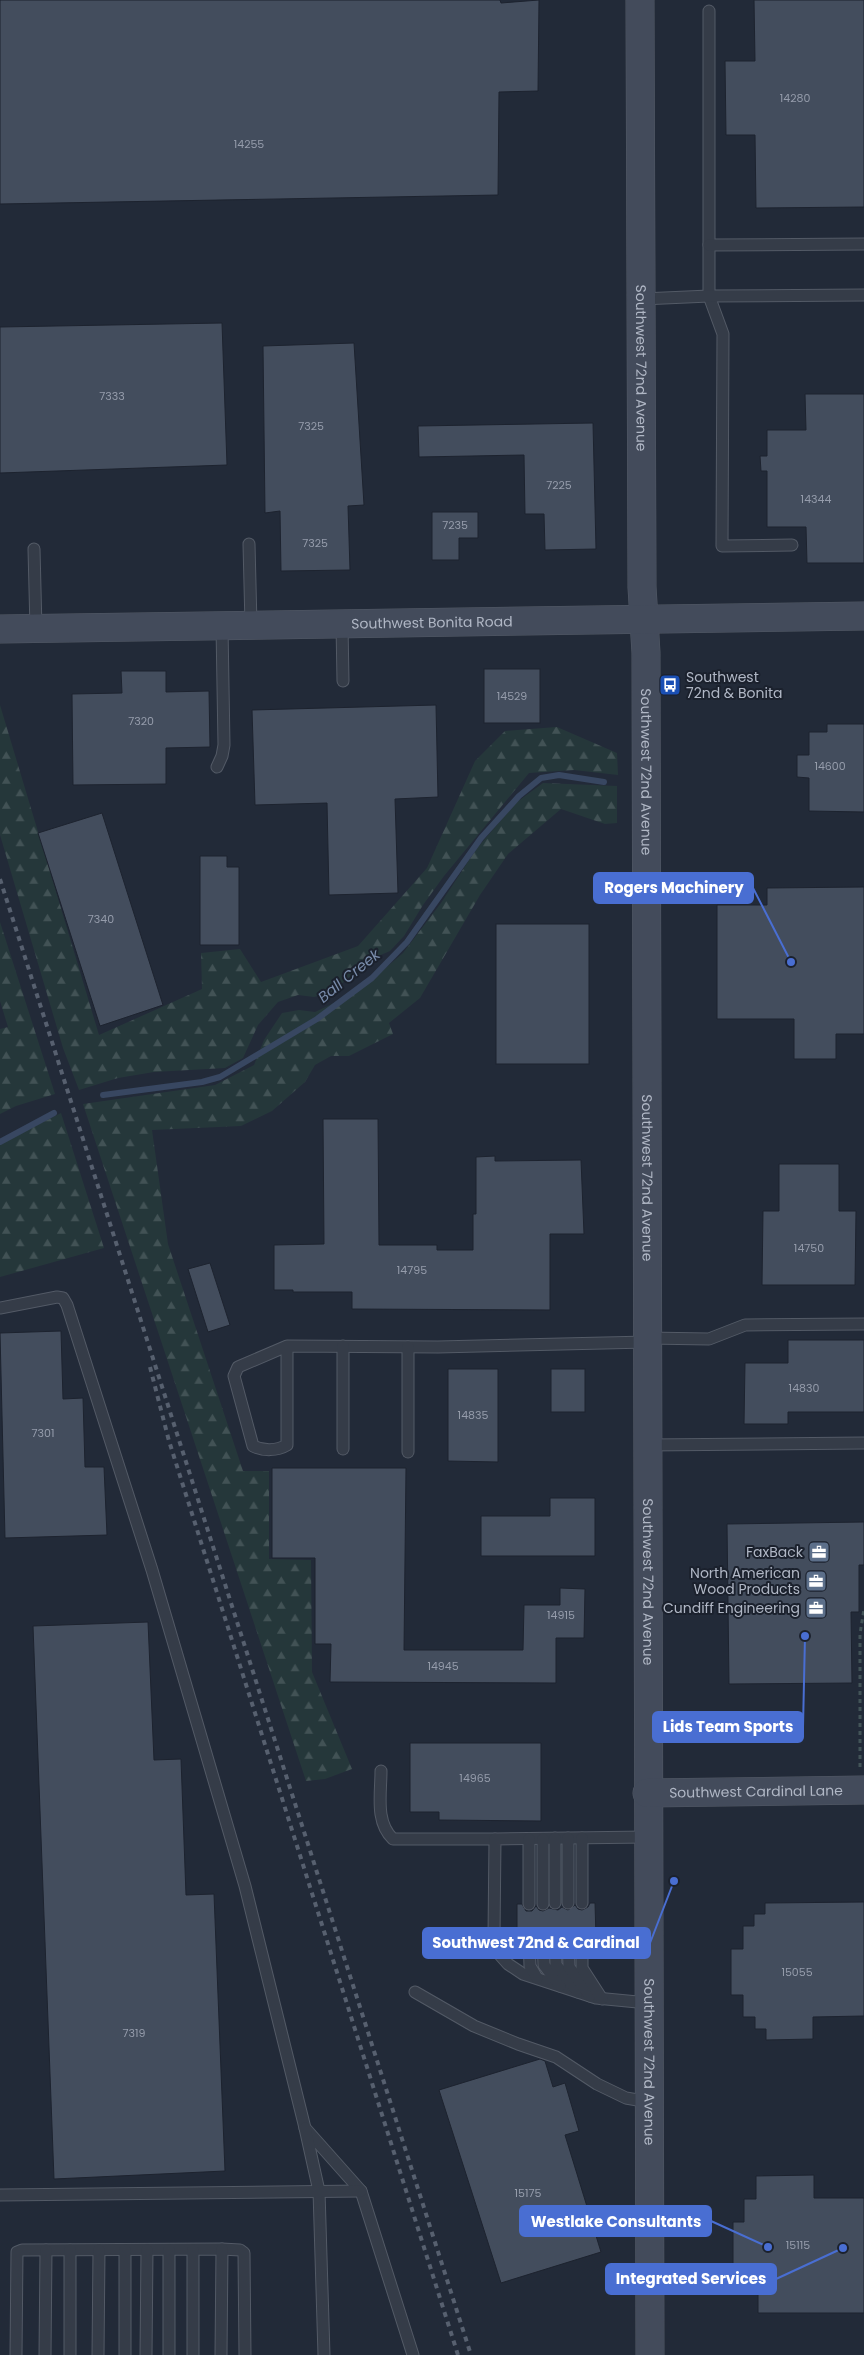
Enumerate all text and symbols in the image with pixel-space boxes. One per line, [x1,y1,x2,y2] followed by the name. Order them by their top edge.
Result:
[780,90,810,106] house number: 14280
[234,136,264,152] house number: 14255
[631,284,652,452] street label: Southwest 72nd Avenue
[99,388,125,404] house number: 7333
[298,418,324,434] house number: 7325
[546,477,572,493] house number: 7225
[801,491,831,507] house number: 14344
[442,517,468,533] house number: 7235
[302,535,328,551] house number: 7325
[351,611,513,634] street label: Southwest Bonita Road
[686,667,782,703] place label: Southwest 72nd & Bonita
[658,673,682,697] bus stop icon: Southwest 72nd & Bonita
[497,688,527,704] house number: 14529
[636,688,656,856] street label: Southwest 72nd Avenue
[128,713,154,729] house number: 7320
[814,758,846,774] house number: 14600
[594,873,753,903] callout: Rogers Machinery
[604,877,744,898] text: Rogers Machinery
[88,911,114,927] house number: 7340
[313,943,385,1007] water label: Ball Creek
[637,1094,657,1262] street label: Southwest 72nd Avenue
[794,1240,824,1256] house number: 14750
[397,1262,427,1278] house number: 14795
[789,1380,819,1396] house number: 14830
[458,1407,488,1423] house number: 14835
[32,1425,54,1441] house number: 7301
[638,1498,658,1666] street label: Southwest 72nd Avenue
[807,1540,831,1564] office icon: FaxBack
[746,1542,804,1562] place label: FaxBack
[690,1563,800,1599] place label: North American Wood Products
[804,1569,828,1593] office icon: North American Wood Products
[804,1596,828,1620] office icon: Cundiff Engineering
[663,1598,800,1618] place label: Cundiff Engineering
[547,1607,575,1623] house number: 14915
[427,1658,459,1674] house number: 14945
[653,1712,803,1742] callout: Lids Team Sports
[663,1716,793,1737] text: Lids Team Sports
[459,1770,491,1786] house number: 14965
[669,1780,843,1803] street label: Southwest Cardinal Lane
[423,1928,650,1958] callout: Southwest 72nd & Cardinal
[432,1932,640,1953] text: Southwest 72nd & Cardinal
[781,1964,813,1980] house number: 15055
[639,1978,660,2146] street label: Southwest 72nd Avenue
[123,2025,146,2041] house number: 7319
[515,2185,542,2201] house number: 15175
[520,2206,711,2236] callout: Westlake Consultants
[531,2211,701,2232] text: Westlake Consultants
[786,2237,810,2253] house number: 15115
[606,2264,776,2294] callout: Integrated Services
[616,2268,766,2289] text: Integrated Services

